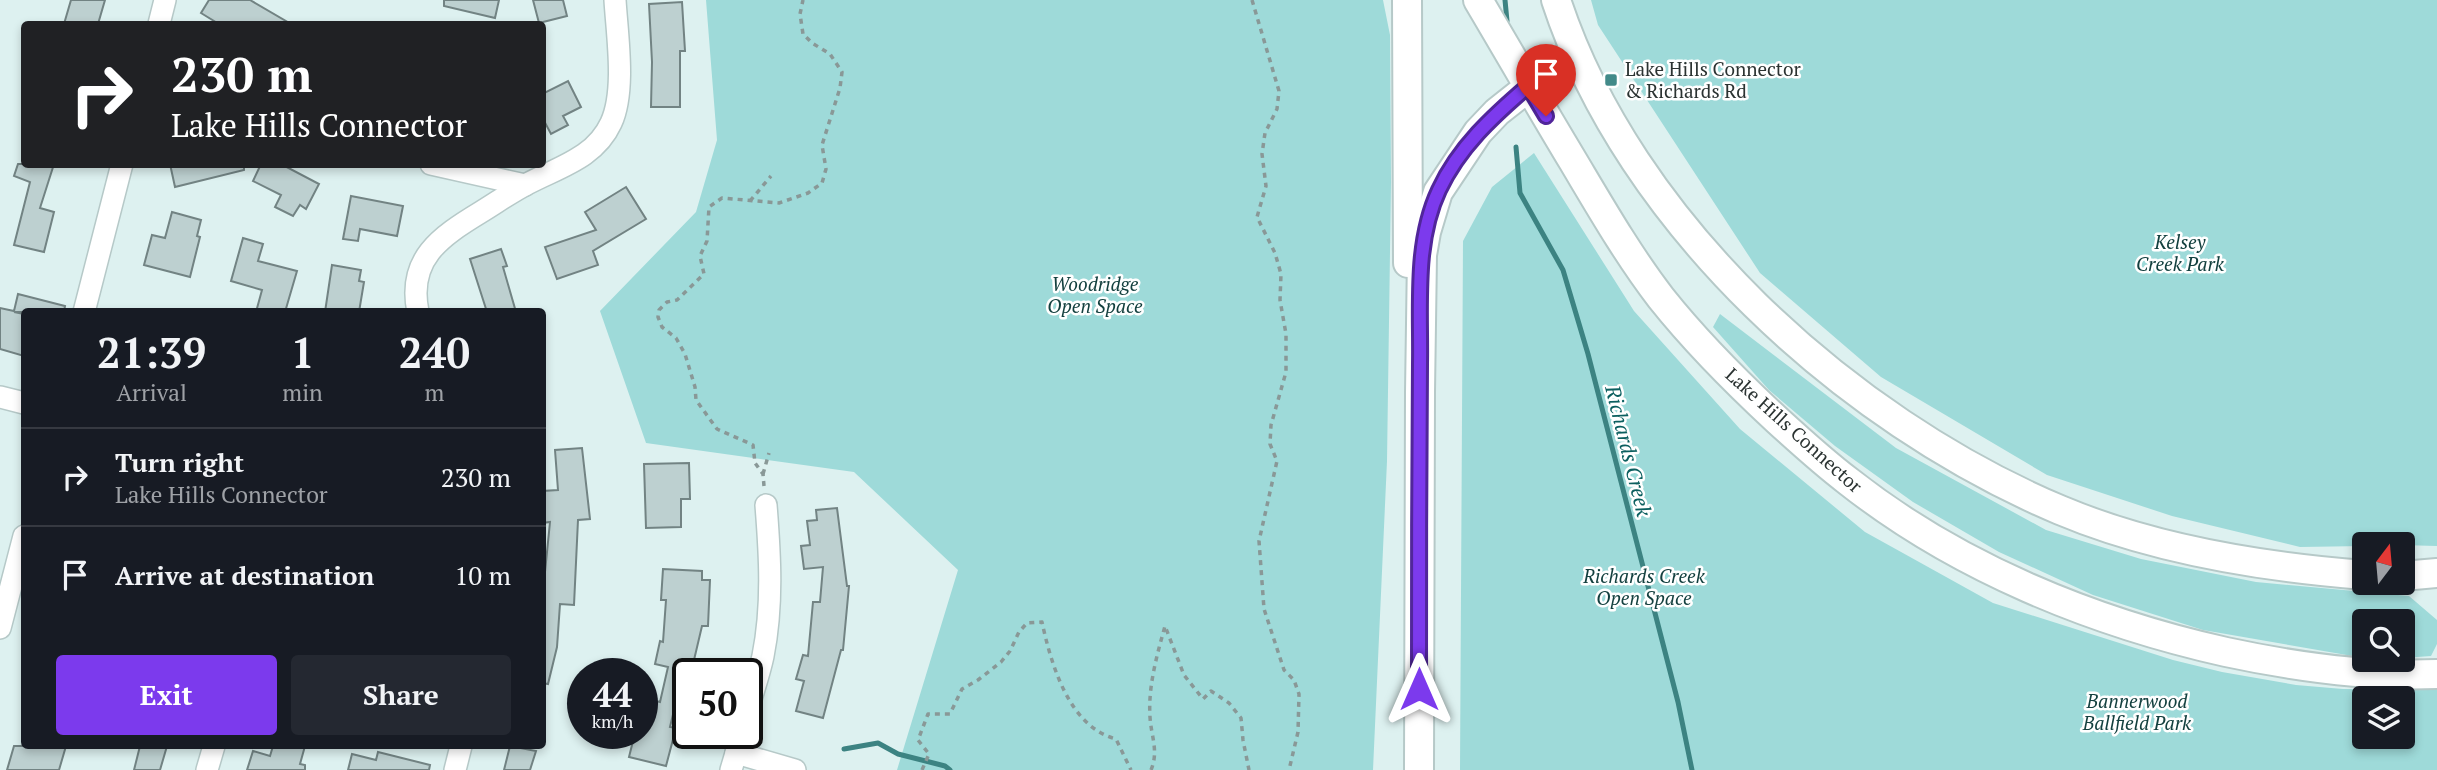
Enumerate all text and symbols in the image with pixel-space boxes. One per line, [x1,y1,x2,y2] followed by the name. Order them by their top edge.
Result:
[171,41,313,106] text: 230 m
[1516,44,1576,116] pin
[56,49,147,140] icon: right
[1527,55,1565,93] icon: arrive
[1625,56,1801,103] place label: Lake Hills Connector & Richards Rd
[1603,72,1619,88] marker: Lake Hills Connector & Richards Rd
[171,104,467,146] text: Lake Hills Connector
[2136,229,2225,276] park label: Kelsey Creek Park
[1047,271,1143,318] park label: Woodridge Open Space
[97,324,206,380] text: 21:39
[291,324,314,380] text: 1
[399,324,470,380] text: 240
[1721,362,1869,498] street label: Lake Hills Connector
[116,377,187,408] text: Arrival
[282,377,323,408] text: min
[424,377,444,408] text: m
[1599,381,1659,520] water label: Richards Creek
[115,445,244,479] text: Turn right
[56,458,94,496] icon: right
[441,460,511,494] text: 230 m
[115,479,328,510] text: Lake Hills Connector
[2352,532,2415,595] north arrow
[2352,532,2415,749] map controls
[56,556,94,594] icon: arrive
[115,558,374,592] text: Arrive at destination
[455,558,511,592] text: 10 m
[1582,563,1706,610] park label: Richards Creek Open Space
[2352,609,2415,672] button: search
[1382,652,1456,726] position arrow
[56,655,277,735] button: Exit
[291,655,511,735] button: Share
[672,658,763,749] speed limit sign: 50
[593,671,632,717] text: 44
[2352,686,2415,749] button: layers
[2082,688,2192,735] park label: Bannerwood Ballfield Park
[592,709,633,733] text: km/h

